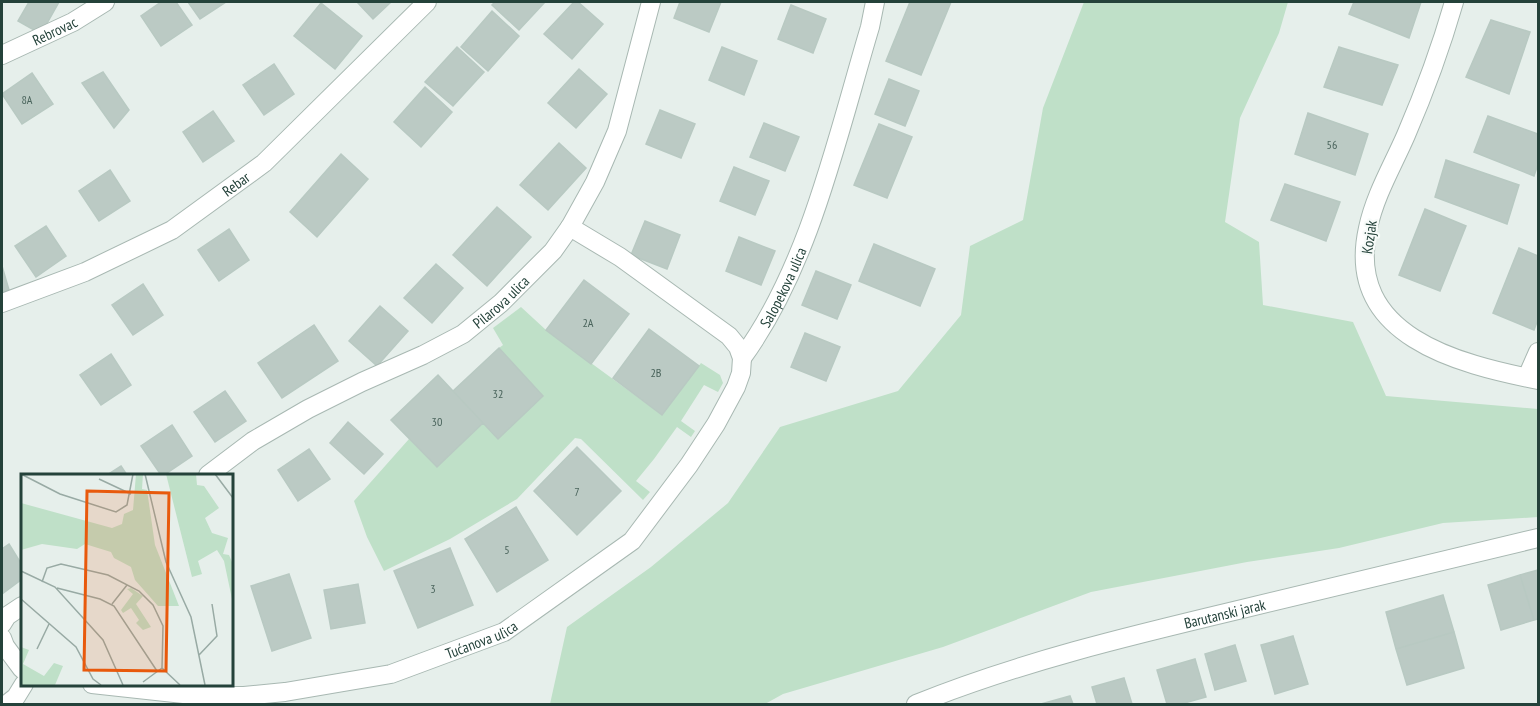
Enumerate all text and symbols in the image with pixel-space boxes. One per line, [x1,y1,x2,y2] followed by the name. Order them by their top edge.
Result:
[29,12,81,49] street label: Rebrovac
[21,92,33,107] house number: 8A
[1327,137,1337,152] house number: 56
[218,167,254,200] street label: Rebar
[1357,219,1381,255] street label: Kozjak
[755,244,810,331] street label: Salopekova ulica
[469,271,533,332] street label: Pilarova ulica
[582,315,594,330] house number: 2A
[650,365,662,380] house number: 2B
[493,386,503,401] house number: 32
[432,414,442,429] house number: 30
[21,474,232,685] inset map
[574,484,580,499] house number: 7
[504,542,510,557] house number: 5
[430,581,436,596] house number: 3
[1182,594,1267,632] street label: Barutanski jarak
[443,616,521,662] street label: Tućanova ulica

